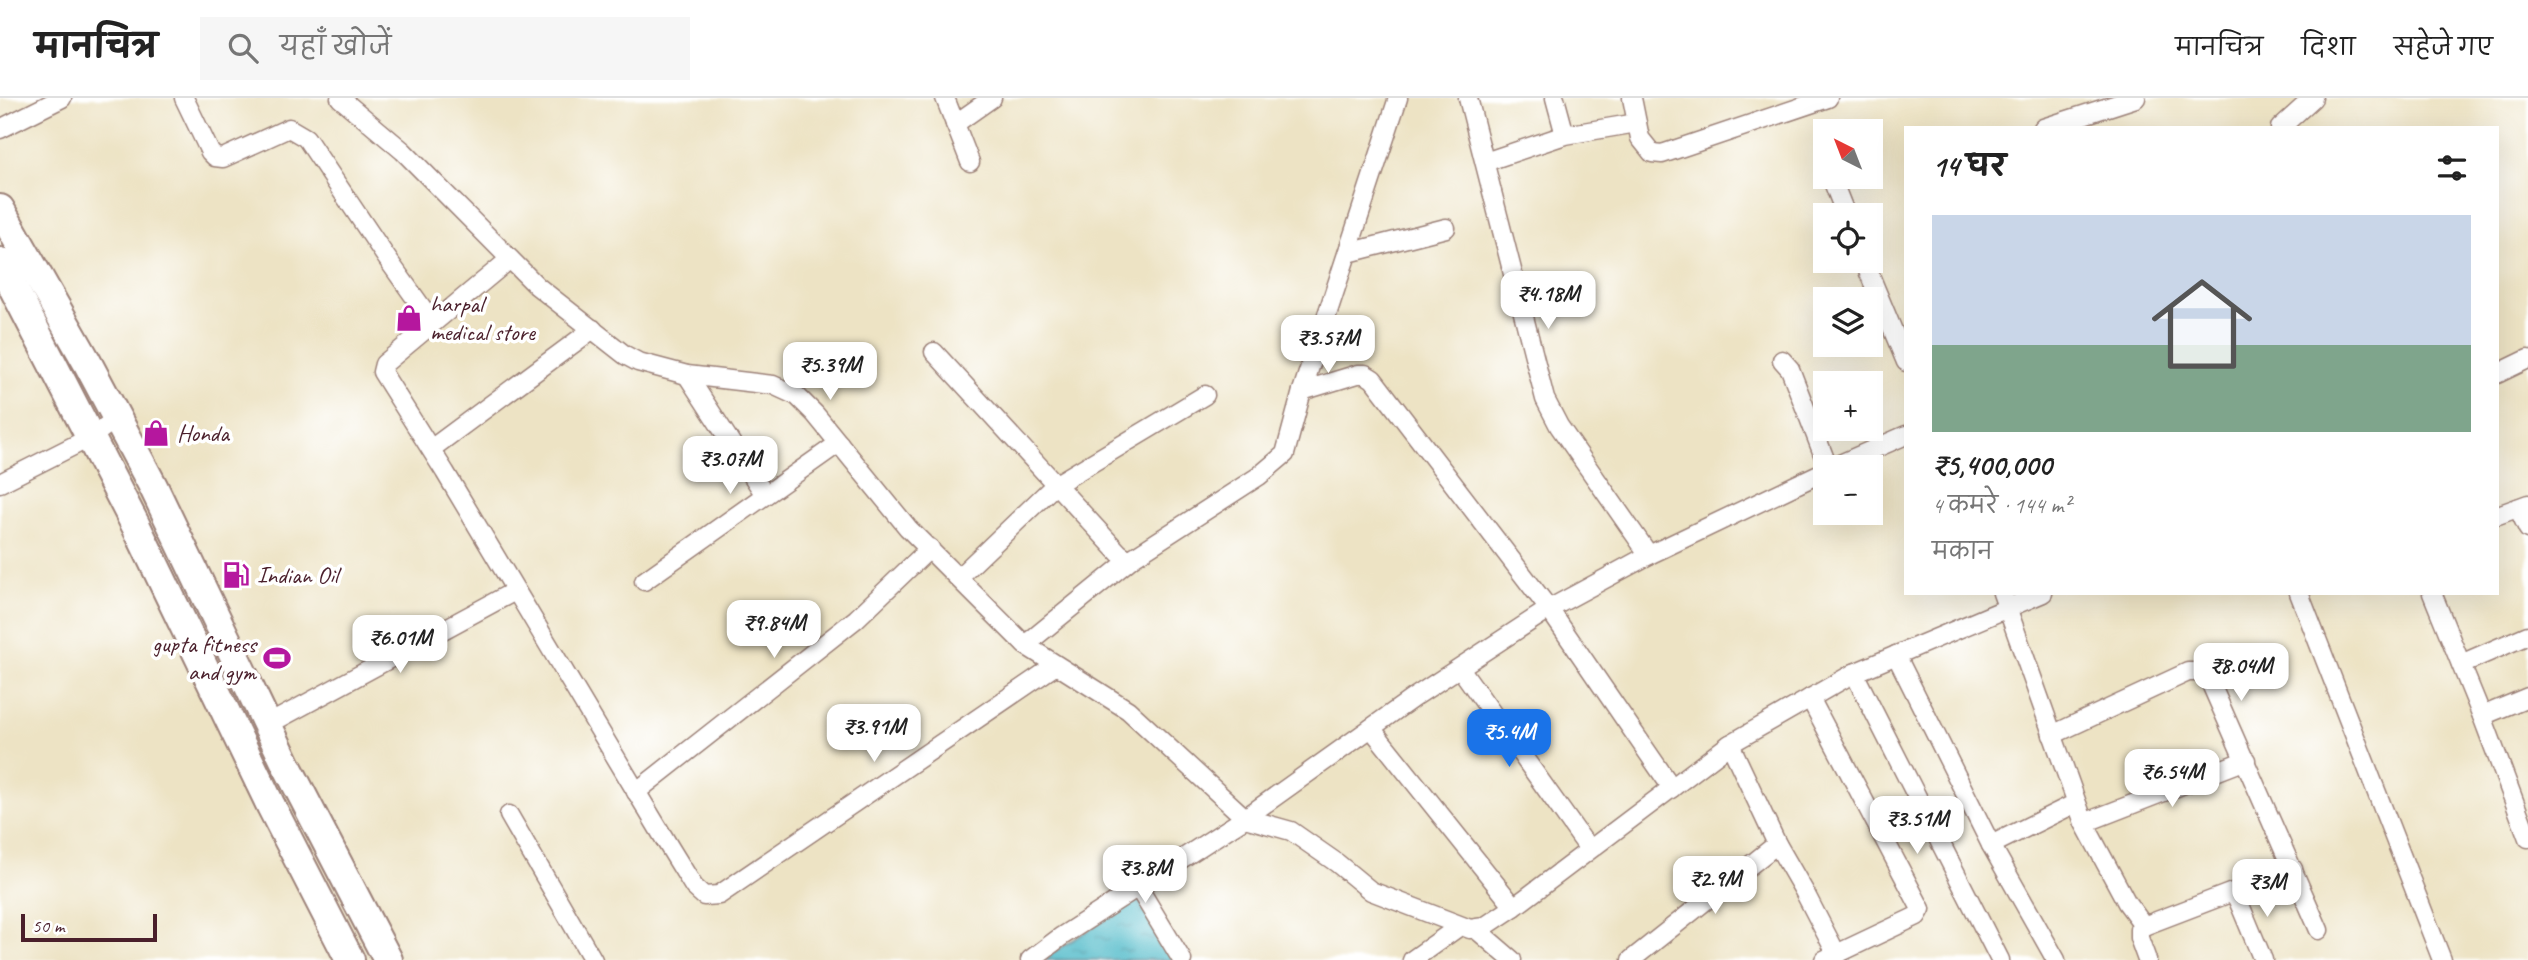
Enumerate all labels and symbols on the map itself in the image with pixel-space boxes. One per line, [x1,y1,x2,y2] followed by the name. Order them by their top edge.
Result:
[1813,119,1883,189] north arrow
[1491,272,1605,331] pin: ₹4.18M
[430,289,537,347] place label: harpal medical store
[394,303,424,333] shop icon: harpal medical store
[1271,316,1385,375] pin: ₹3.57M
[773,342,887,402] pin: ₹5.39M
[141,418,171,448] shop icon: Honda
[177,418,230,448] place label: Honda
[673,436,787,496] pin: ₹3.07M
[221,560,251,590] fuel station icon: Indian Oil
[257,560,342,590] place label: Indian Oil
[717,601,831,660] pin: ₹9.84M
[343,616,457,675] pin: ₹6.01M
[152,629,259,687] place label: gupta fitness and gym
[262,643,292,673] sports icon: gupta fitness and gym
[2184,644,2298,703] pin: ₹8.04M
[817,704,931,764] pin: ₹3.91M
[1460,710,1558,769] pin: ₹5.4M
[2115,750,2229,809] pin: ₹6.54M
[1860,796,1974,856] pin: ₹3.51M
[1096,846,1194,905] pin: ₹3.8M
[1666,856,1764,916] pin: ₹2.9M
[2233,860,2301,919] pin: ₹3M
[21,911,158,943] scale bar

